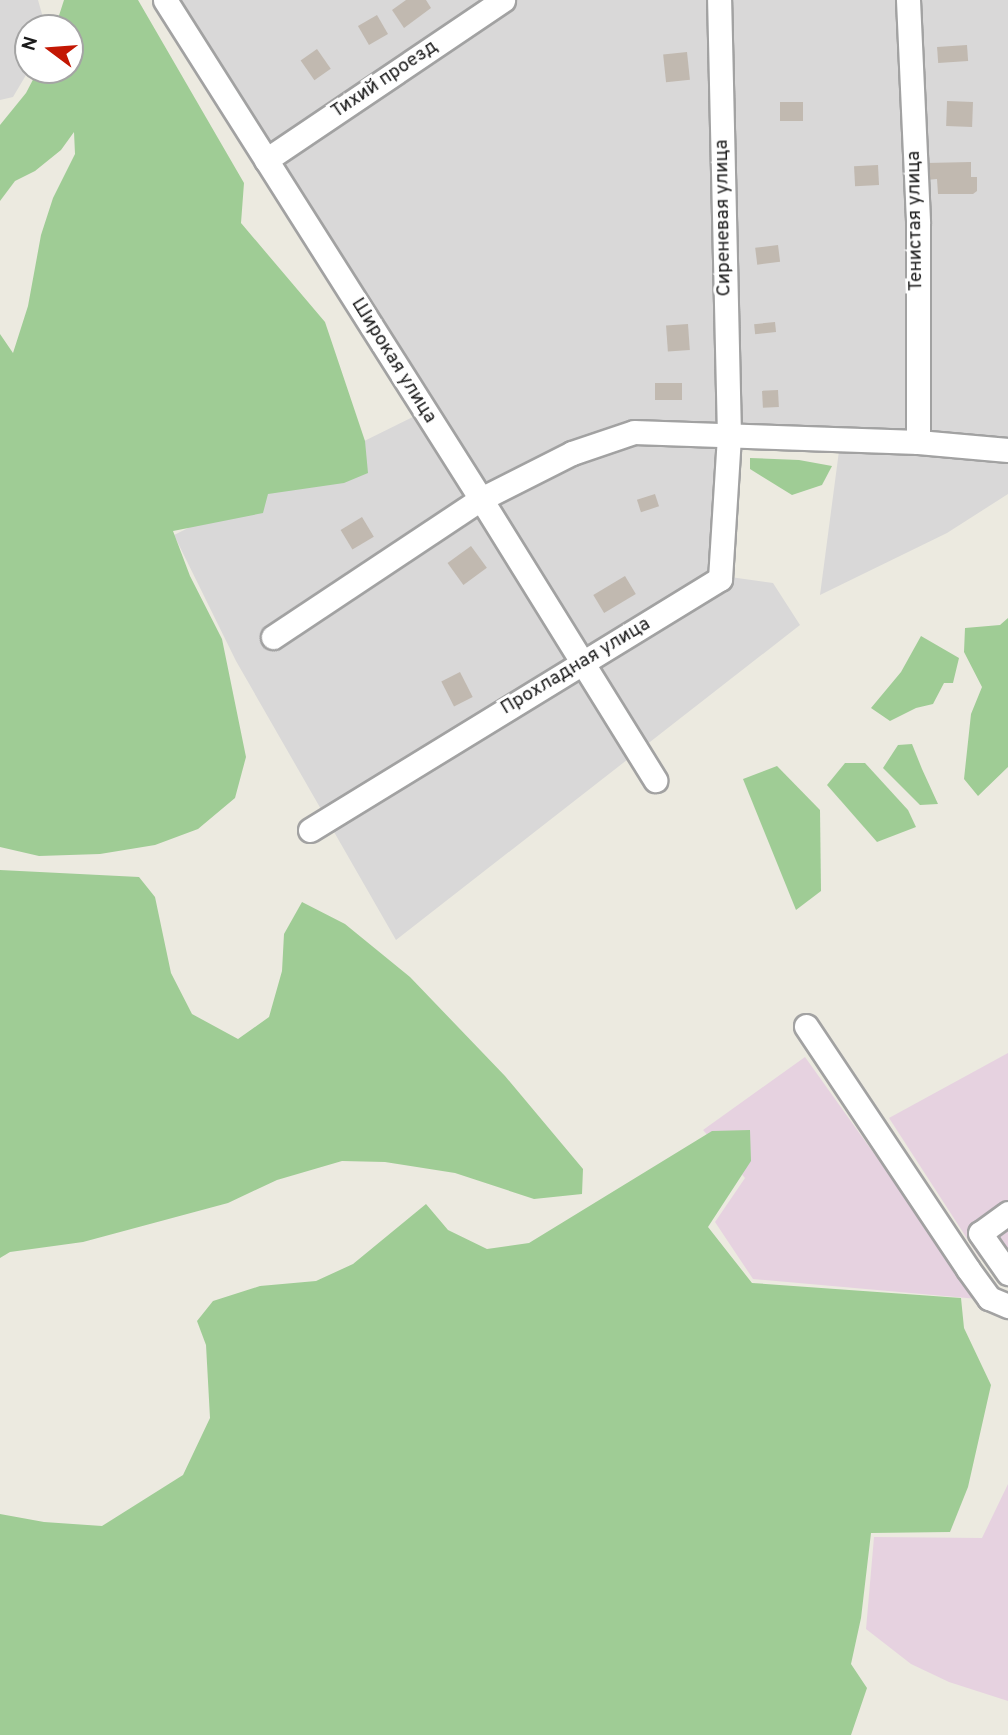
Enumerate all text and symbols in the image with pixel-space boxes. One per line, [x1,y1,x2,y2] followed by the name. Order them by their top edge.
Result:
[14,14,84,84] north arrow
[17,34,44,54] text: N
[327,36,443,124] street label: Тихий проезд
[711,139,737,297] street label: Сиреневая улица
[903,151,929,291] street label: Тенистая улица
[345,294,441,428] street label: Широкая улица
[497,613,655,721] street label: Прохладная улица

